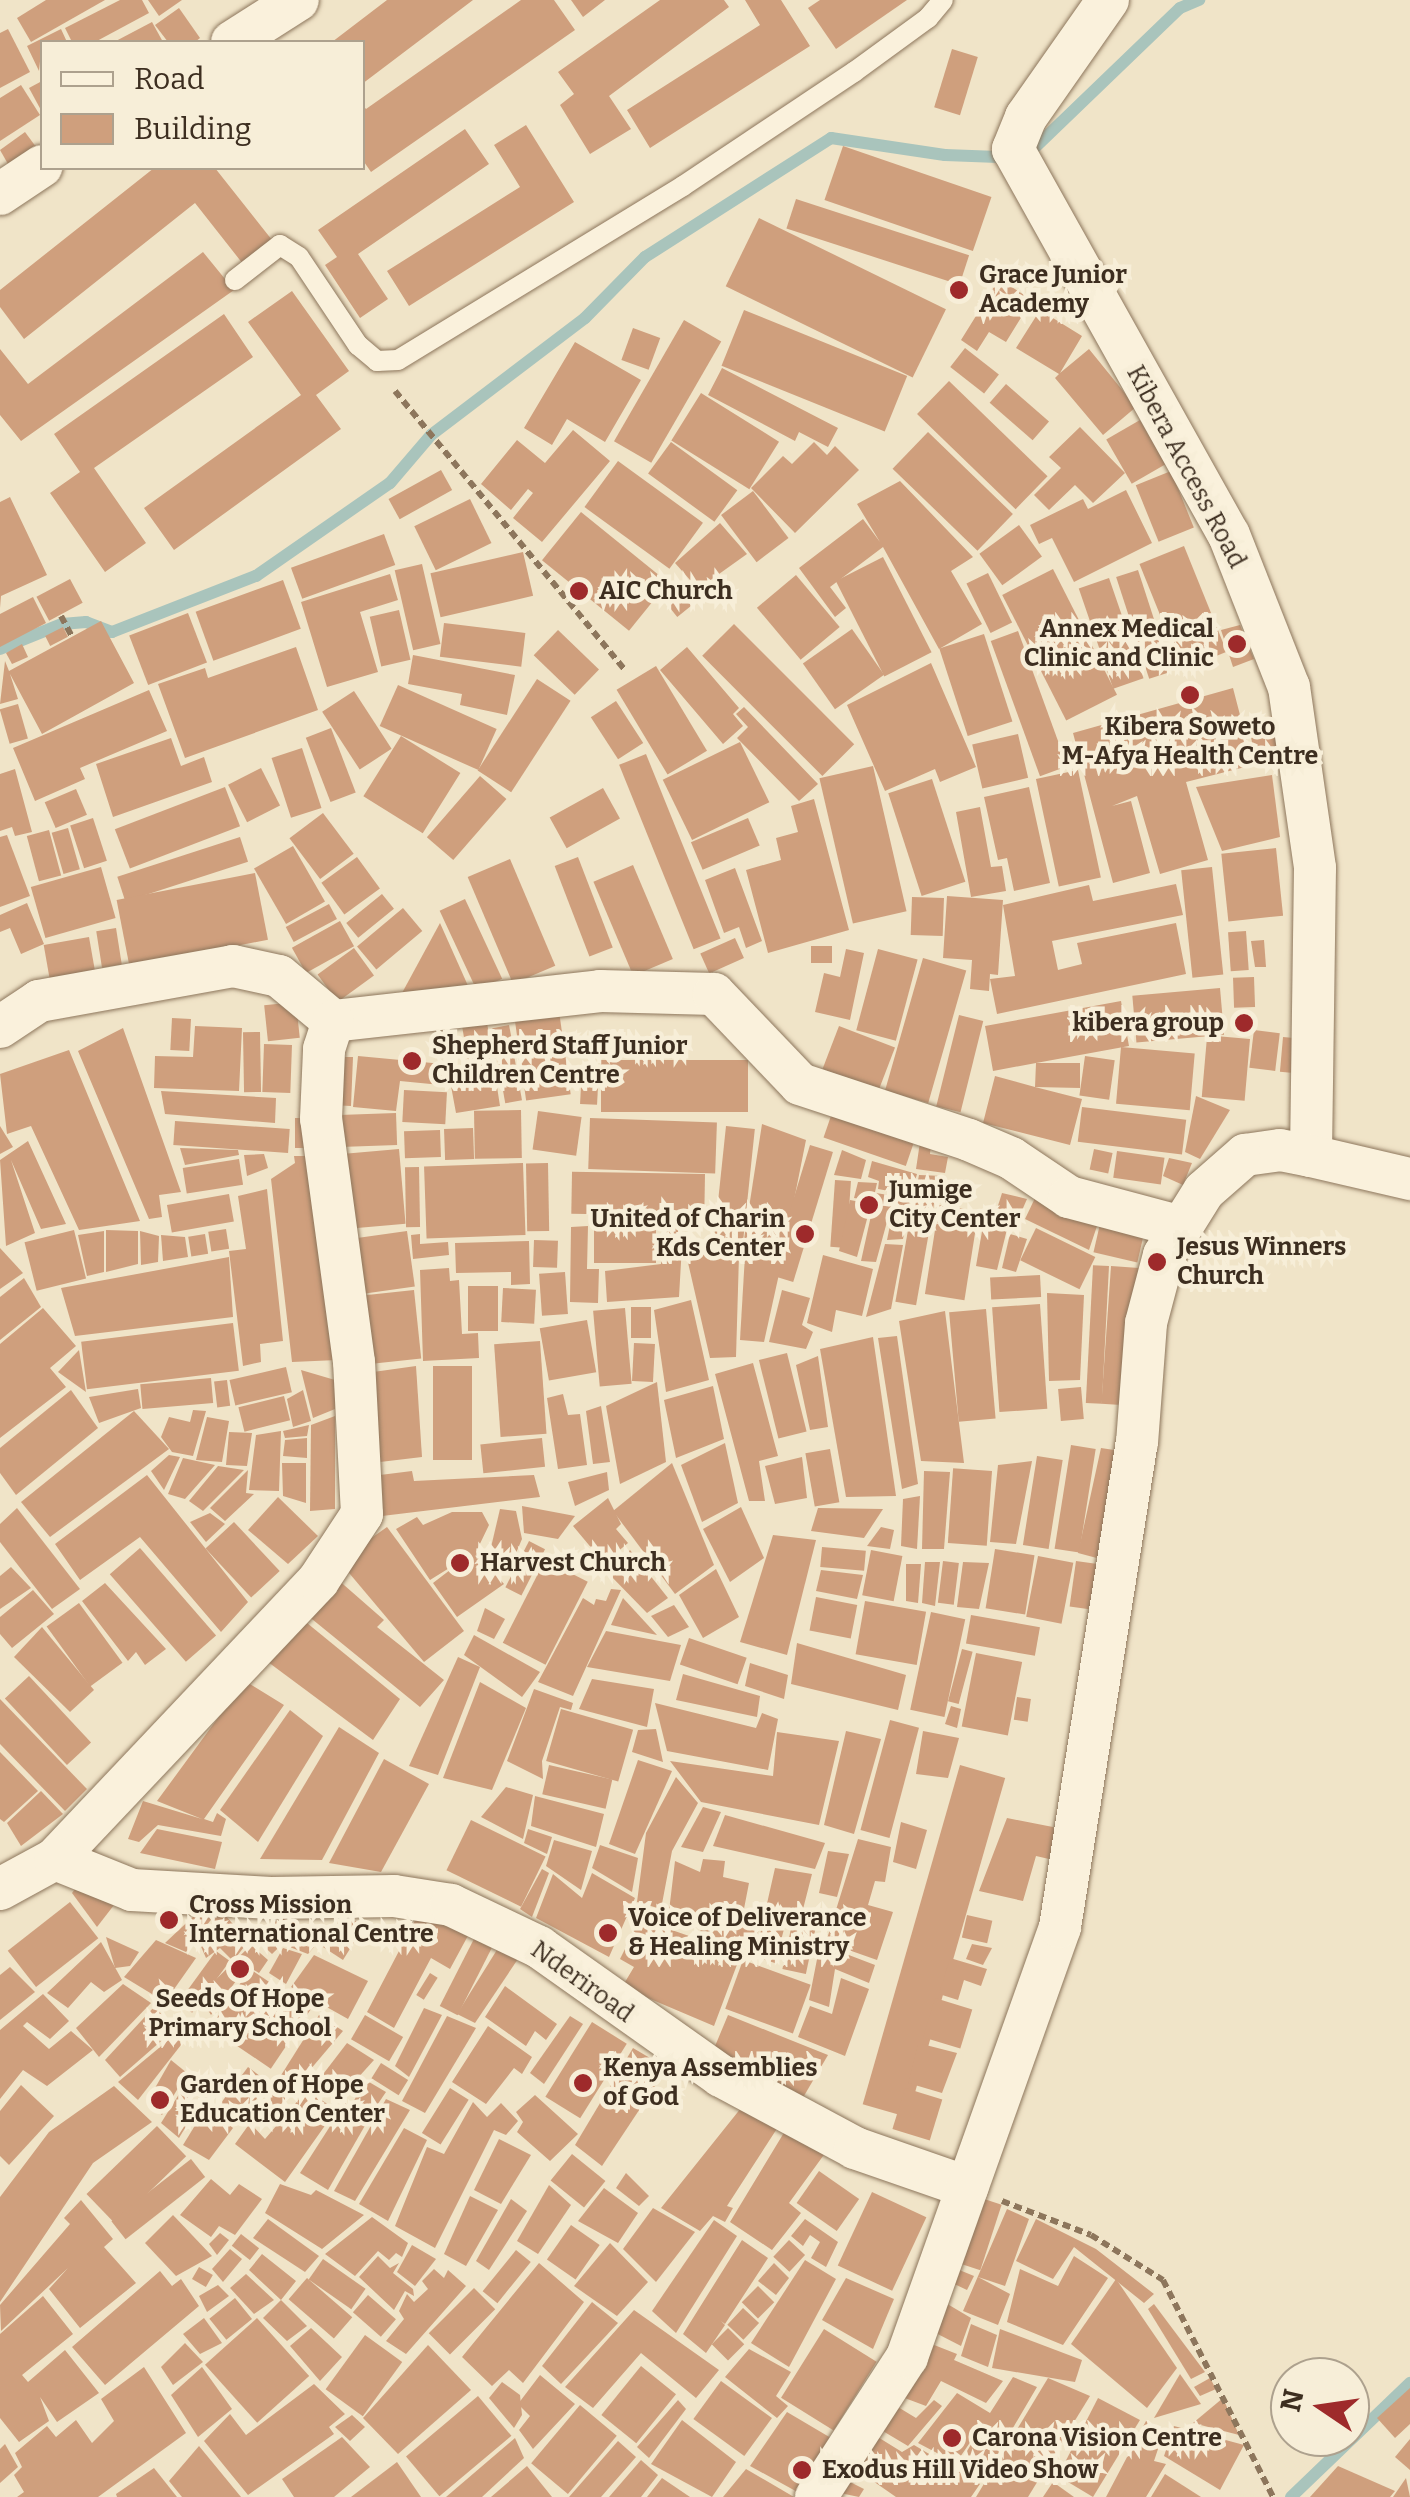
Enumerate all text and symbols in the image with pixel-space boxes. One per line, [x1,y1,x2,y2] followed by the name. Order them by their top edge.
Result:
[40,40,365,170] legend
[134,61,205,97] text: Road
[134,111,252,147] text: Building
[979,261,1127,320] place label: Grace Junior Academy
[948,279,970,301] marker: Grace Junior Academy
[1120,361,1252,573] street label: Kibera Access Road
[599,576,732,606] place label: AIC Church
[568,580,590,602] marker: AIC Church
[1024,615,1214,674] place label: Annex Medical Clinic and Clinic
[1224,631,1250,657] marker: Annex Medical Clinic and Clinic
[1177,682,1203,708] marker: Kibera Soweto M-Afya Health Centre
[1062,713,1318,772] place label: Kibera Soweto M-Afya Health Centre
[1073,1008,1224,1038] place label: kibera group
[1233,1012,1255,1034] marker: kibera group
[432,1032,688,1091] place label: Shepherd Staff Junior Children Centre
[401,1050,423,1072] marker: Shepherd Staff Junior Children Centre
[889,1176,1020,1235] place label: Jumige City Center
[858,1194,880,1216] marker: Jumige City Center
[591,1205,785,1264] place label: United of Charin Kds Center
[794,1223,816,1245] marker: United of Charin Kds Center
[1177,1233,1346,1292] place label: Jesus Winners Church
[1146,1251,1168,1273] marker: Jesus Winners Church
[480,1548,666,1578] place label: Harvest Church
[449,1552,471,1574] marker: Harvest Church
[189,1891,434,1950] place label: Cross Mission International Centre
[628,1904,867,1963] place label: Voice of Deliverance & Healing Ministry
[158,1909,180,1931] marker: Cross Mission International Centre
[597,1922,619,1944] marker: Voice of Deliverance & Healing Ministry
[525,1935,639,2029] street label: Nderiroad
[229,1958,251,1980] marker: Seeds Of Hope Primary School
[148,1985,332,2044] place label: Seeds Of Hope Primary School
[603,2054,817,2113] place label: Kenya Assemblies of God
[180,2071,385,2130] place label: Garden of Hope Education Center
[572,2072,594,2094] marker: Kenya Assemblies of God
[149,2089,171,2111] marker: Garden of Hope Education Center
[1270,2357,1370,2457] north arrow
[1274,2386,1311,2415] text: N
[972,2423,1222,2453] place label: Carona Vision Centre
[941,2427,963,2449] marker: Carona Vision Centre
[822,2455,1098,2485] place label: Exodus Hill Video Show
[791,2459,813,2481] marker: Exodus Hill Video Show

